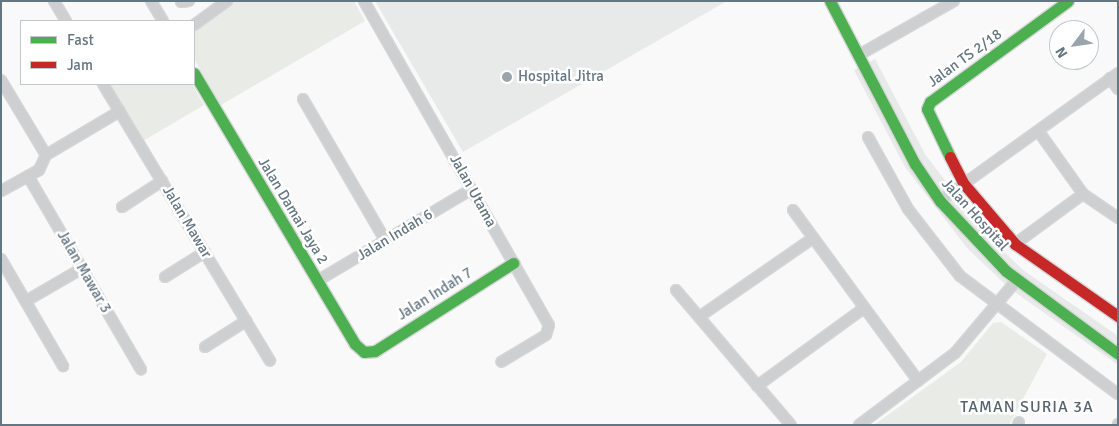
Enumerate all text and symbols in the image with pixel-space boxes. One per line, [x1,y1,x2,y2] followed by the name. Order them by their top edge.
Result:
[20,20,195,85] legend
[1049,20,1099,70] north arrow
[924,25,1006,91] street label: Jalan TS 2/18
[67,31,94,49] text: Fast
[1052,44,1071,61] text: N
[67,56,93,74] text: Jam
[518,68,604,86] place label: Hospital Jitra
[500,70,514,84] marker: Hospital Jitra
[446,152,500,230] street label: Jalan Utama
[254,154,332,268] street label: Jalan Damai Jaya 2
[938,175,1012,255] street label: Jalan Hospital
[158,183,216,261] street label: Jalan Mawar
[354,205,436,265] street label: Jalan Indah 6
[53,228,115,316] street label: Jalan Mawar 3
[394,264,476,324] street label: Jalan Indah 7
[959,397,1095,417] district label: TAMAN SURIA 3A

